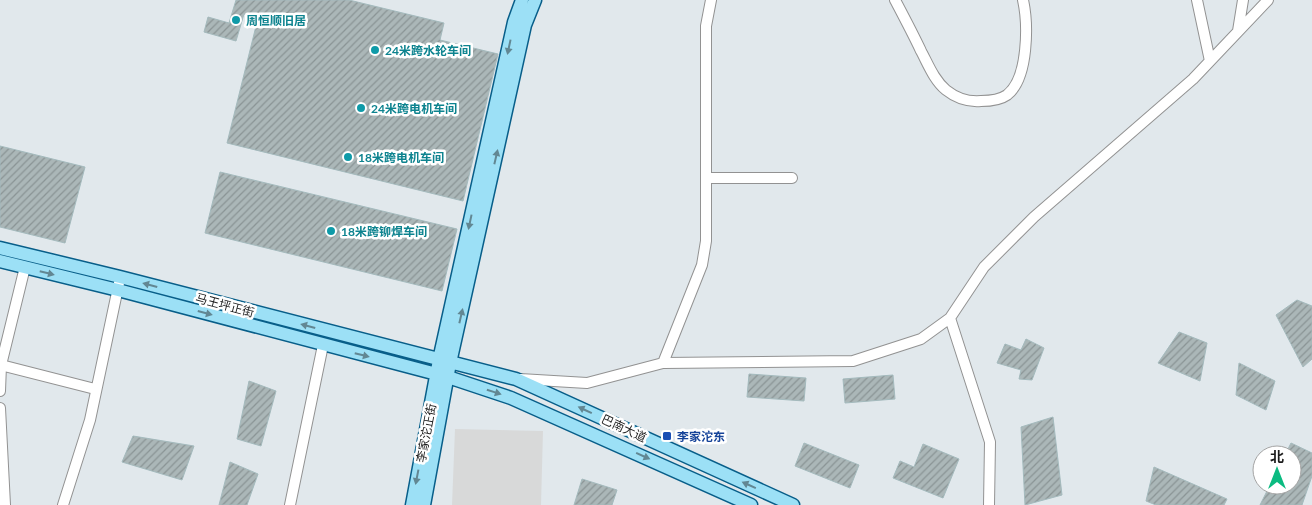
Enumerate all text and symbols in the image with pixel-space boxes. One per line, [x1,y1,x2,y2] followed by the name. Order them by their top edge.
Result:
[246,13,306,28] place label: 周恒顺旧居
[230,14,242,26] marker: 周恒顺旧居
[504,39,512,55] one-way arrow
[385,43,471,58] place label: 24米跨水轮车间
[369,44,381,56] marker: 24米跨水轮车间
[371,101,457,116] place label: 24米跨电机车间
[355,102,367,114] marker: 24米跨电机车间
[492,149,500,164] one-way arrow
[358,150,444,165] place label: 18米跨电机车间
[342,151,354,163] marker: 18米跨电机车间
[466,215,474,230] one-way arrow
[341,224,427,239] place label: 18米跨铆焊车间
[325,225,337,237] marker: 18米跨铆焊车间
[40,269,55,277] one-way arrow
[143,281,158,289] one-way arrow
[194,290,256,320] street label: 马王坪正街
[457,308,465,323] one-way arrow
[197,309,212,317] one-way arrow
[300,322,315,330] one-way arrow
[354,351,369,359] one-way arrow
[487,388,502,396] one-way arrow
[413,402,439,464] street label: 李家沱正街
[578,406,592,414] one-way arrow
[599,411,649,445] street label: 巴南大道
[677,429,725,444] place label: 李家沱东
[661,430,673,442] marker: 李家沱东
[1252,445,1302,495] north arrow
[1270,448,1284,465] text: 北
[636,453,650,461] one-way arrow
[413,470,421,486] one-way arrow
[742,480,756,488] one-way arrow

